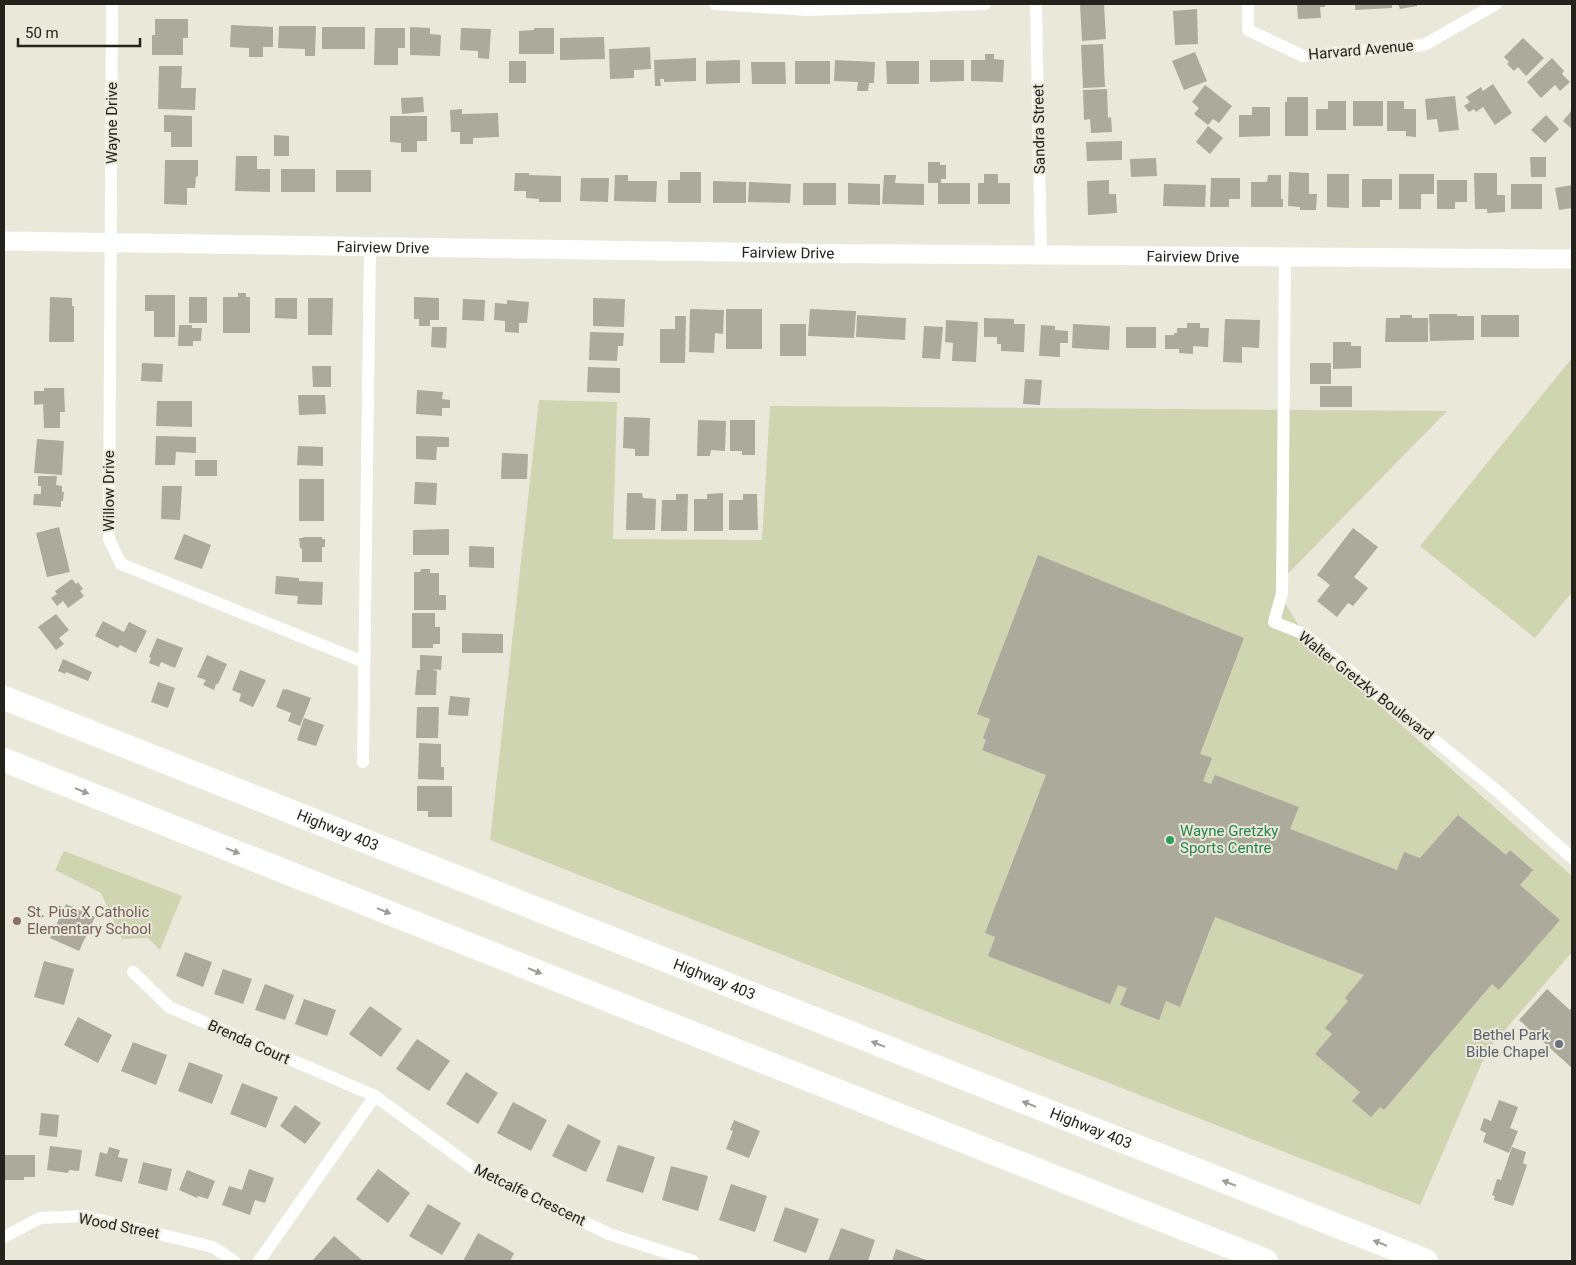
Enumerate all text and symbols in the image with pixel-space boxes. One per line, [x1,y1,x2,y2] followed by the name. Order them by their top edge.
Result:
[18,15,140,47] scale bar
[25,24,59,42] text: 50 m
[1308,36,1414,64] street label: Harvard Avenue
[103,82,121,164] street label: Wayne Drive
[1029,84,1049,174] street label: Sandra Street
[336,238,429,257] street label: Fairview Drive
[741,243,834,263] street label: Fairview Drive
[1146,247,1239,266] street label: Fairview Drive
[100,450,118,532] street label: Willow Drive
[1295,628,1437,744] street label: Walter Gretzky Boulevard
[75,787,90,795] one-way arrow
[294,806,381,854] street label: Highway 403
[1180,822,1278,857] place label: Wayne Gretzky Sports Centre
[1164,834,1176,846] marker: Wayne Gretzky Sports Centre
[226,847,241,855] one-way arrow
[27,903,151,938] place label: St. Pius X Catholic Elementary School
[377,907,392,915] one-way arrow
[11,915,23,927] marker: St. Pius X Catholic Elementary School
[671,955,758,1004] street label: Highway 403
[528,967,543,975] one-way arrow
[205,1016,293,1068] street label: Brenda Court
[1466,1026,1549,1061] place label: Bethel Park Bible Chapel
[1553,1038,1565,1050] marker: Bethel Park Bible Chapel
[871,1040,885,1048] one-way arrow
[1021,1100,1036,1108] one-way arrow
[1047,1104,1134,1153] street label: Highway 403
[471,1160,589,1230] street label: Metcalfe Crescent
[1222,1179,1236,1187] one-way arrow
[77,1209,161,1243] street label: Wood Street
[1373,1239,1387,1247] one-way arrow

